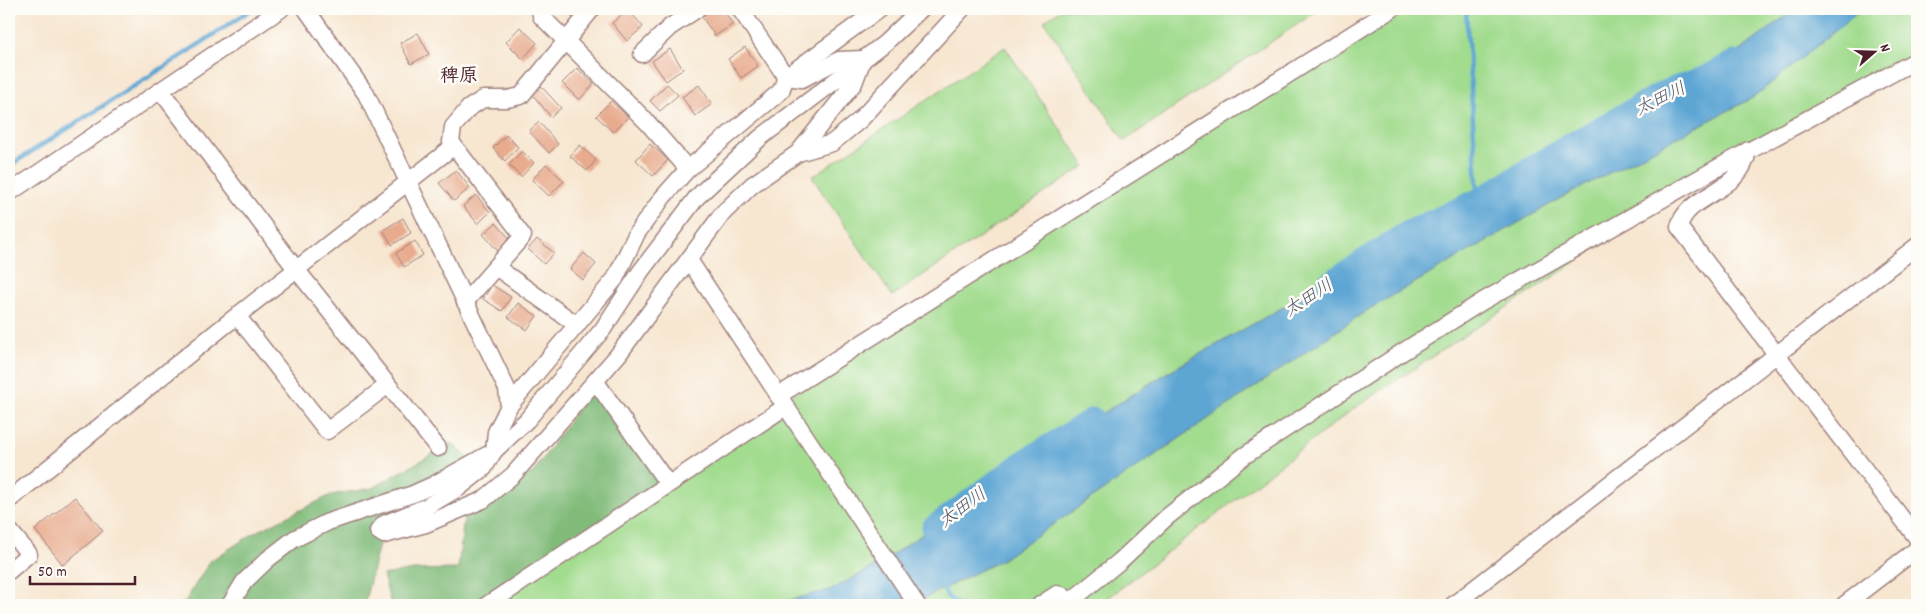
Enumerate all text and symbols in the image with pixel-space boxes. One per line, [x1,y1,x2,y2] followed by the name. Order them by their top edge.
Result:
[1848,28,1898,78] north arrow
[1874,42,1895,55] text: N
[440,64,478,91] district label: 稗原
[1631,77,1691,123] water label: 太田川
[1280,274,1339,324] water label: 太田川
[934,483,993,535] water label: 太田川
[30,554,135,586] scale bar
[38,562,67,584] text: 50 m

